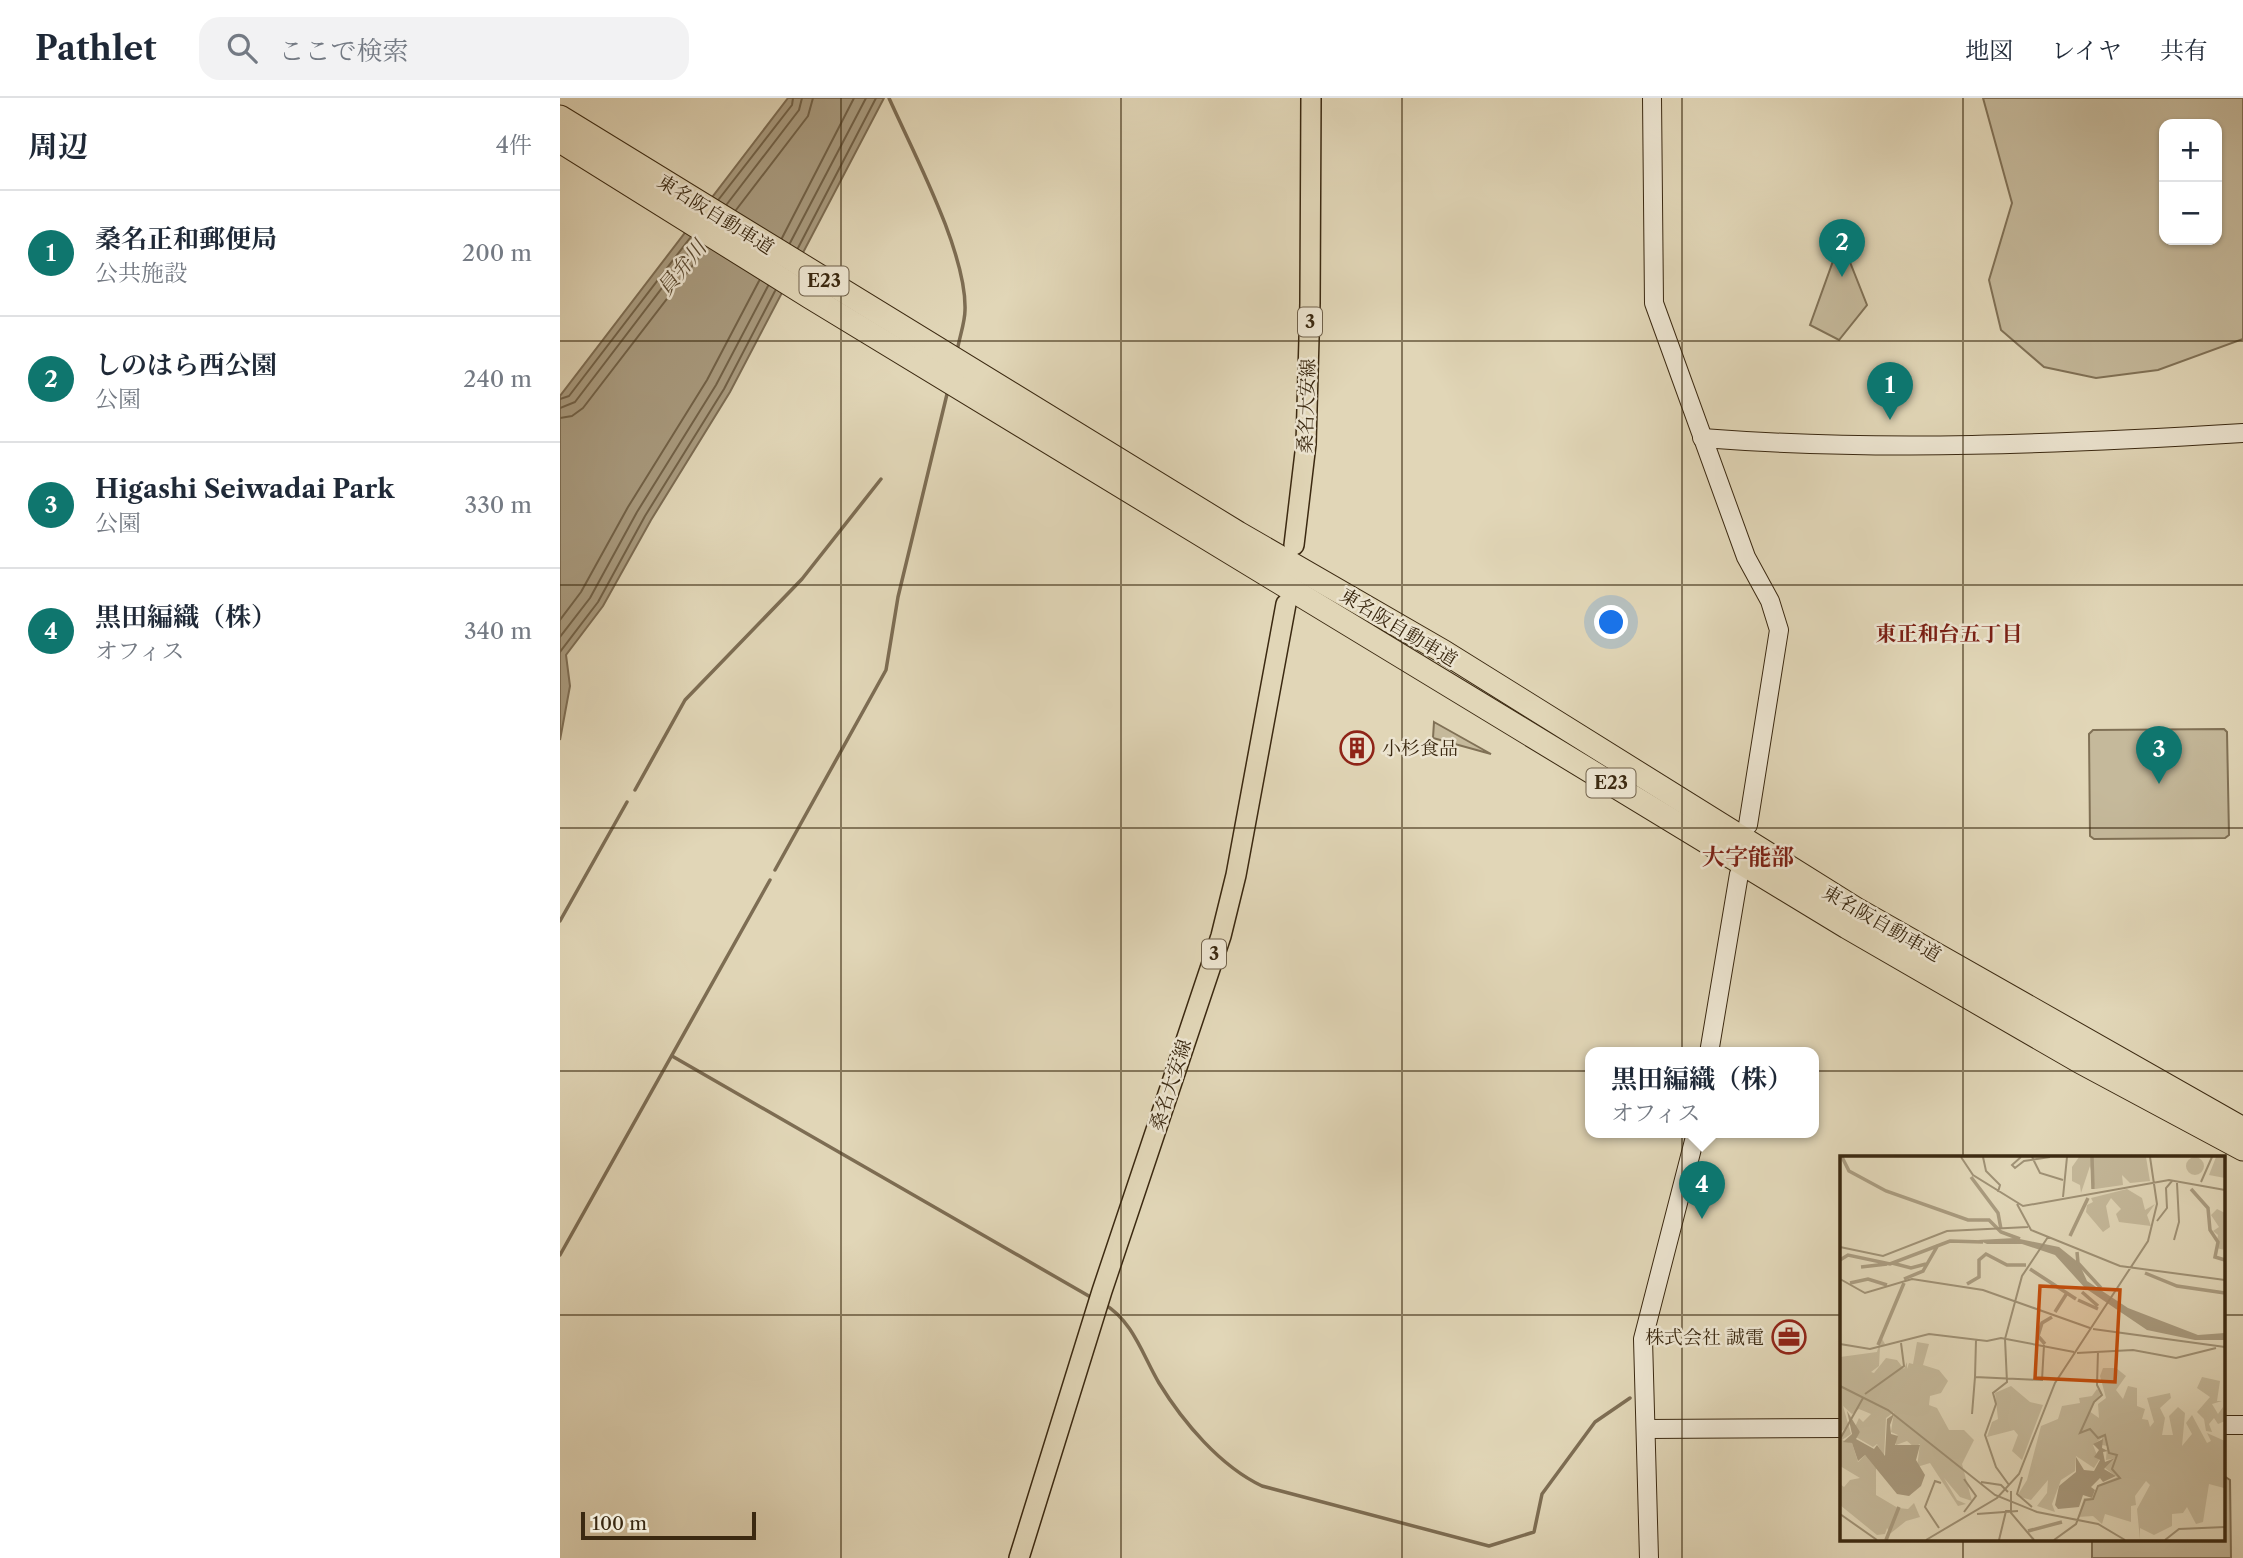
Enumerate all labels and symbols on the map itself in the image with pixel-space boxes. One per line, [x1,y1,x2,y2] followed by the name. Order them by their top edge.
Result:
[653,169,778,259] street label: 東名阪自動車道
[1819,219,1865,277] pin: 2
[652,234,712,300] water label: 員弁川
[800,266,848,296] road number: E23
[1298,308,1322,336] road number: 3
[1293,358,1320,454] street label: 桑名大安線
[1867,362,1913,420] pin: 1
[1336,583,1462,672] street label: 東名阪自動車道
[1594,605,1628,639] your location
[1876,621,2023,646] district label: 東正和台五丁目
[2136,726,2182,784] pin: 3
[1338,729,1376,767] building icon: 小杉食品
[1382,737,1458,760] place label: 小杉食品
[1586,768,1636,798] road number: E23
[1702,843,1794,871] district label: 大字能部
[1818,880,1945,967] street label: 東名阪自動車道
[1202,940,1226,968] road number: 3
[1145,1036,1196,1134] street label: 桑名大安線
[1840,1156,2226,1540] inset map
[1679,1161,1725,1219] pin: 4
[1770,1318,1808,1356] office icon: 株式会社 誠電
[1645,1326,1764,1349] place label: 株式会社 誠電
[581,1509,756,1541] scale bar

